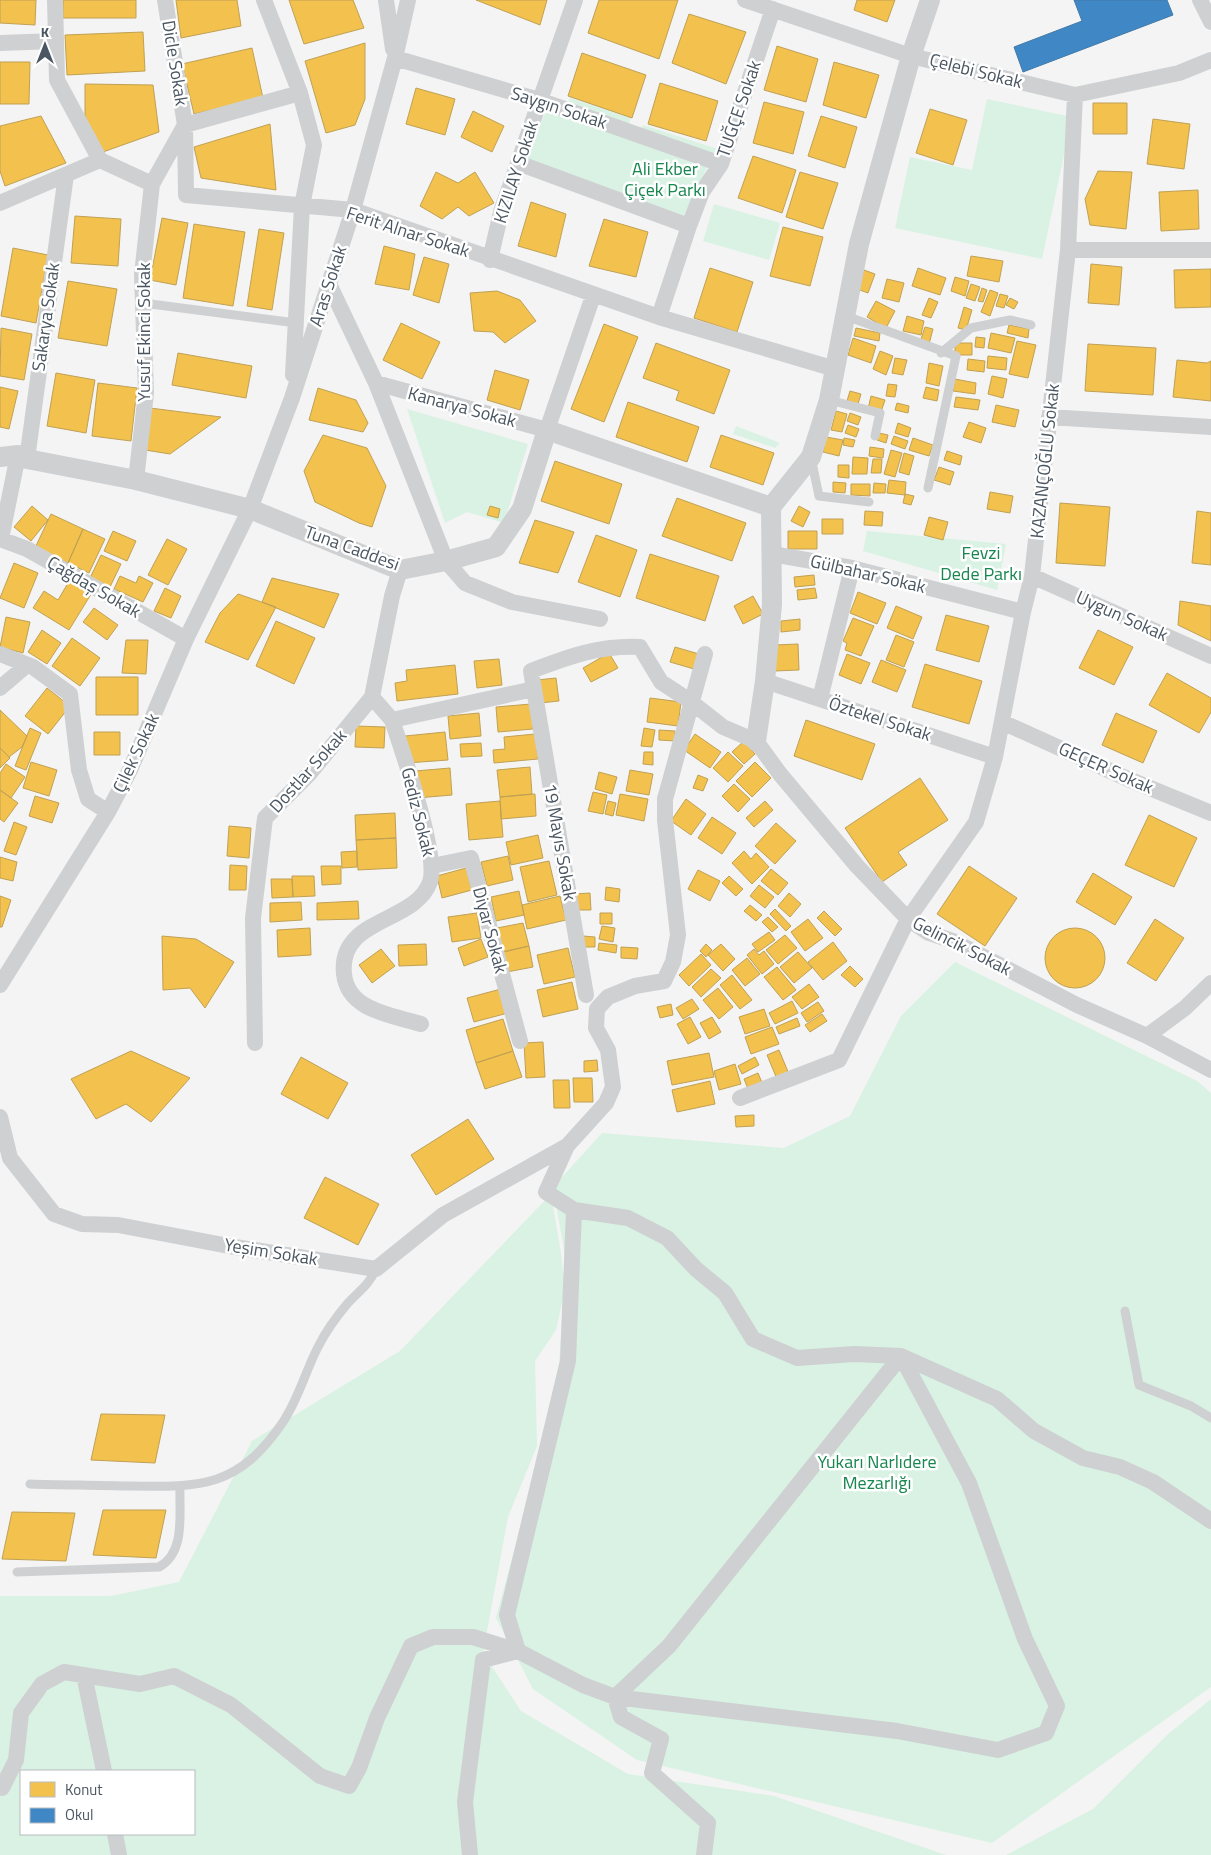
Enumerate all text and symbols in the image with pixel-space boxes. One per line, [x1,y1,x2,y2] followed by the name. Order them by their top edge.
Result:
[155,18,196,108] street label: Dicle Sokak
[20,20,70,70] north arrow
[41,21,50,42] text: K
[927,46,1026,95] street label: Çelebi Sokak
[709,56,768,161] street label: TUĞÇE Sokak
[508,79,611,136] street label: Saygın Sokak
[486,117,545,227] street label: KIZILAY Sokak
[624,155,706,203] park label: Ali Ekber Çiçek Parkı
[343,199,474,264] street label: Ferit Alnar Sokak
[302,241,353,330] street label: Aras Sokak
[25,260,67,373] street label: Sakarya Sokak
[130,262,157,402] street label: Yusuf Ekinci Sokak
[405,379,520,434] street label: Kanarya Sokak
[1023,382,1066,540] street label: KAZANÇOĞLU Sokak
[301,518,403,577] street label: Tuna Caddesi
[940,539,1022,587] park label: Fevzi Dede Parkı
[808,547,929,600] street label: Gülbahar Sokak
[42,549,147,625] street label: Çağdaş Sokak
[1072,583,1173,648] street label: Uygun Sokak
[825,689,935,748] street label: Öztekel Sokak
[105,708,166,797] street label: Çilek Sokak
[263,722,353,819] street label: Dostlar Sokak
[1054,735,1158,801] street label: GEÇER Sokak
[394,764,443,860] street label: Gediz Sokak
[537,781,584,903] street label: 19 Mayıs Sokak
[466,884,515,977] street label: Diyar Sokak
[908,909,1017,982] street label: Gelincik Sokak
[222,1231,320,1272] street label: Yeşim Sokak
[817,1448,937,1496] park label: Yukarı Narlıdere Mezarlığı
[20,1770,195,1835] legend
[65,1778,103,1801] text: Konut
[65,1803,94,1826] text: Okul

